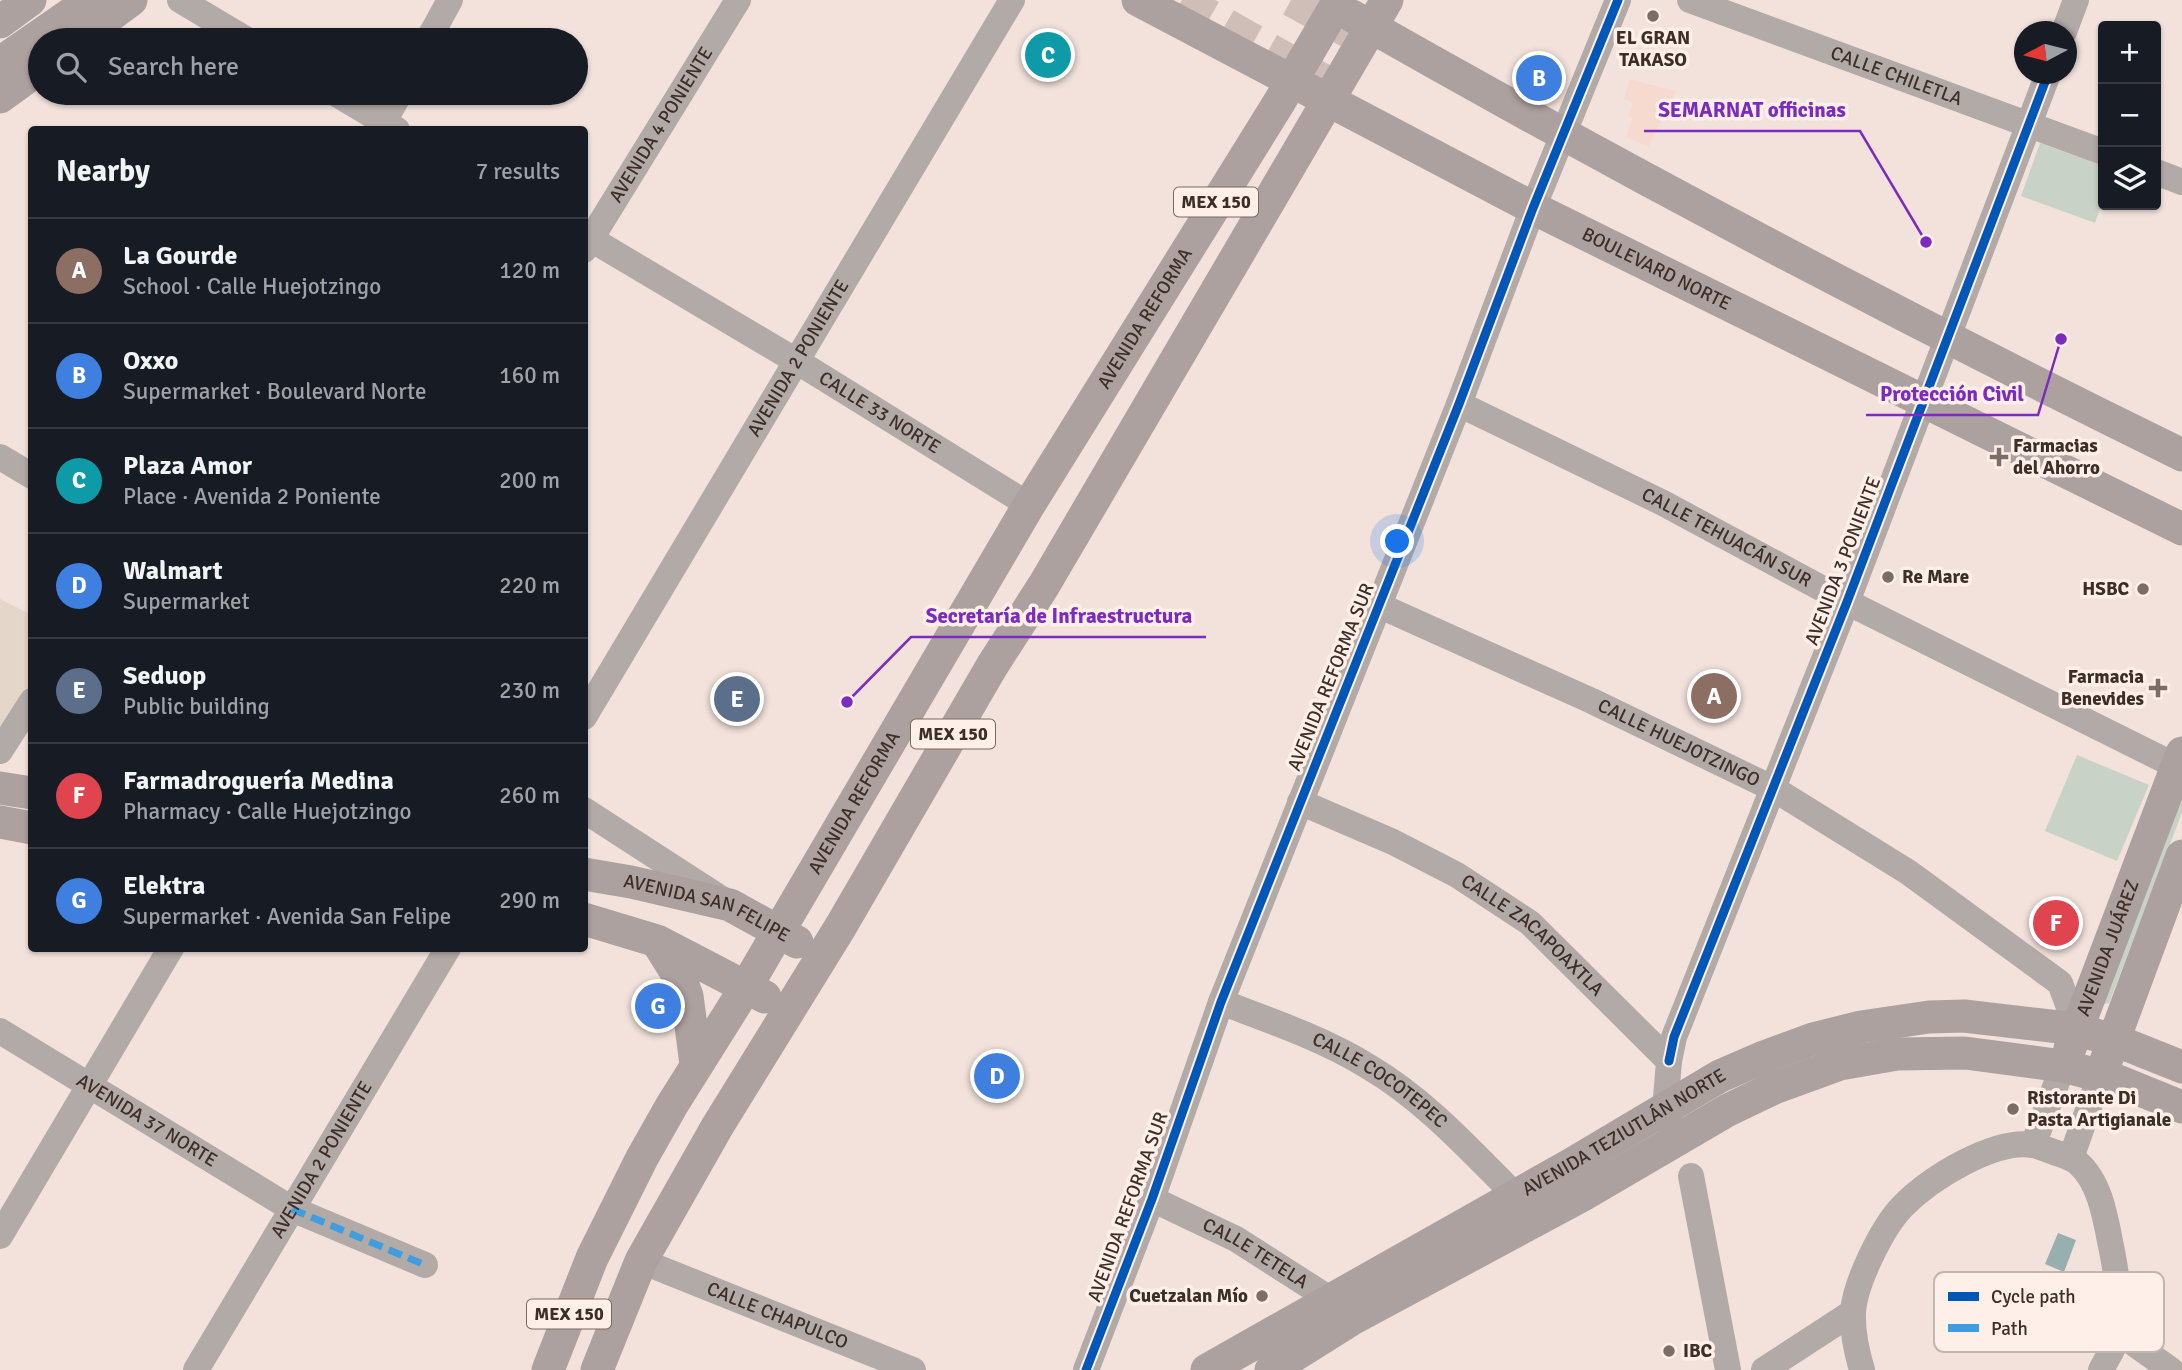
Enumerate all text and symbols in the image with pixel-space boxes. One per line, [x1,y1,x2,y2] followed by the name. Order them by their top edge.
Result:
[1645,8,1661,24] marker: EL GRAN TAKASO
[2014,21,2077,84] north arrow
[2098,21,2161,210] map controls
[2098,21,2161,84] button: +
[1616,26,1690,72] place label: EL GRAN TAKASO
[28,28,588,105] search box
[1025,29,1071,81] pin: C
[1827,41,1966,111] street label: CALLE CHILETLA
[604,42,718,207] street label: AVENIDA 4 PONIENTE
[52,48,90,86] icon: search
[108,51,239,83] text: Search here
[1516,52,1562,104] pin: B
[2098,84,2161,147] button: −
[1644,89,1860,131] callout: SEMARNAT officinas
[1658,97,1846,123] text: SEMARNAT officinas
[2098,147,2161,210] button: layers
[56,153,150,190] text: Nearby
[476,157,560,186] text: 7 results
[1174,188,1258,216] road number: MEX 150
[1578,222,1735,316] street label: BOULEVARD NORTE
[123,240,237,272] text: La Gourde
[1092,243,1198,393] street label: AVENIDA REFORMA
[72,256,86,285] text: A
[499,256,560,285] text: 120 m
[123,272,381,301] text: School · Calle Huejotzingo
[742,275,854,441] street label: AVENIDA 2 PONIENTE
[123,345,178,377] text: Oxxo
[72,361,86,390] text: B
[499,361,560,390] text: 160 m
[814,366,945,459] street label: CALLE 33 NORTE
[1866,373,2038,415] callout: Protección Civil
[123,377,426,406] text: Supermarket · Boulevard Norte
[1880,381,2024,407] text: Protección Civil
[2013,434,2100,480] place label: Farmacias del Ahorro
[1991,449,2007,465] marker: Farmacias del Ahorro
[123,450,252,482] text: Plaza Amor
[72,466,86,495] text: C
[499,466,560,495] text: 200 m
[1800,473,1886,649] street label: AVENIDA 3 PONIENTE
[123,482,381,511] text: Place · Avenida 2 Poniente
[1638,482,1816,593] street label: CALLE TEHUACÁN SUR
[1380,524,1414,558] your location
[123,555,223,587] text: Walmart
[1902,565,1969,589] place label: Re Mare
[1880,569,1896,585] marker: Re Mare
[71,571,87,600] text: D
[499,571,560,600] text: 220 m
[2082,577,2129,601] place label: HSBC
[1282,580,1380,774] street label: AVENIDA REFORMA SUR
[2135,581,2151,597] marker: HSBC
[123,587,250,616] text: Supermarket
[911,595,1206,637] callout: Secretaría de Infraestructura
[926,603,1193,629] text: Secretaría de Infraestructura
[123,660,206,692] text: Seduop
[2061,665,2144,711] place label: Farmacia Benevides
[1691,670,1737,722] pin: A
[714,673,760,725] pin: E
[72,676,86,705] text: E
[499,676,560,705] text: 230 m
[2150,680,2166,696] marker: Farmacia Benevides
[123,692,270,721] text: Public building
[1594,694,1764,792] street label: CALLE HUEJOTZINGO
[911,720,995,748] road number: MEX 150
[803,727,906,879] street label: AVENIDA REFORMA
[123,765,394,797] text: Farmadroguería Medina
[73,781,85,810] text: F
[499,781,560,810] text: 260 m
[123,797,412,826] text: Pharmacy · Calle Huejotzingo
[622,869,794,948] street label: AVENIDA SAN FELIPE
[1456,869,1609,1002] street label: CALLE ZACAPOAXTLA
[123,870,205,902] text: Elektra
[2071,876,2145,1020] street label: AVENIDA JUÁREZ
[71,886,87,915] text: G
[499,886,560,915] text: 290 m
[2033,897,2079,949] pin: F
[123,902,451,931] text: Supermarket · Avenida San Felipe
[635,980,681,1032] pin: G
[1308,1027,1452,1134] street label: CALLE COCOTEPEC
[974,1050,1020,1102] pin: D
[1518,1063,1730,1202] street label: AVENIDA TEZIUTLÁN NORTE
[72,1069,221,1172] street label: AVENIDA 37 NORTE
[265,1077,378,1243] street label: AVENIDA 2 PONIENTE
[2027,1086,2171,1132] place label: Ristorante Di Pasta Artigianale
[2005,1101,2021,1117] marker: Ristorante Di Pasta Artigianale
[1082,1109,1174,1305] street label: AVENIDA REFORMA SUR
[1199,1213,1313,1294] street label: CALLE TETELA
[1934,1272,2164,1352] legend
[703,1277,852,1355] street label: CALLE CHAPULCO
[1129,1284,1248,1308] place label: Cuetzalan Mío
[1991,1285,2076,1309] text: Cycle path
[1254,1288,1270,1304] marker: Cuetzalan Mío
[527,1300,611,1329] road number: MEX 150
[1991,1317,2028,1341] text: Path
[1683,1339,1713,1363] place label: IBC
[1661,1343,1677,1359] marker: IBC

